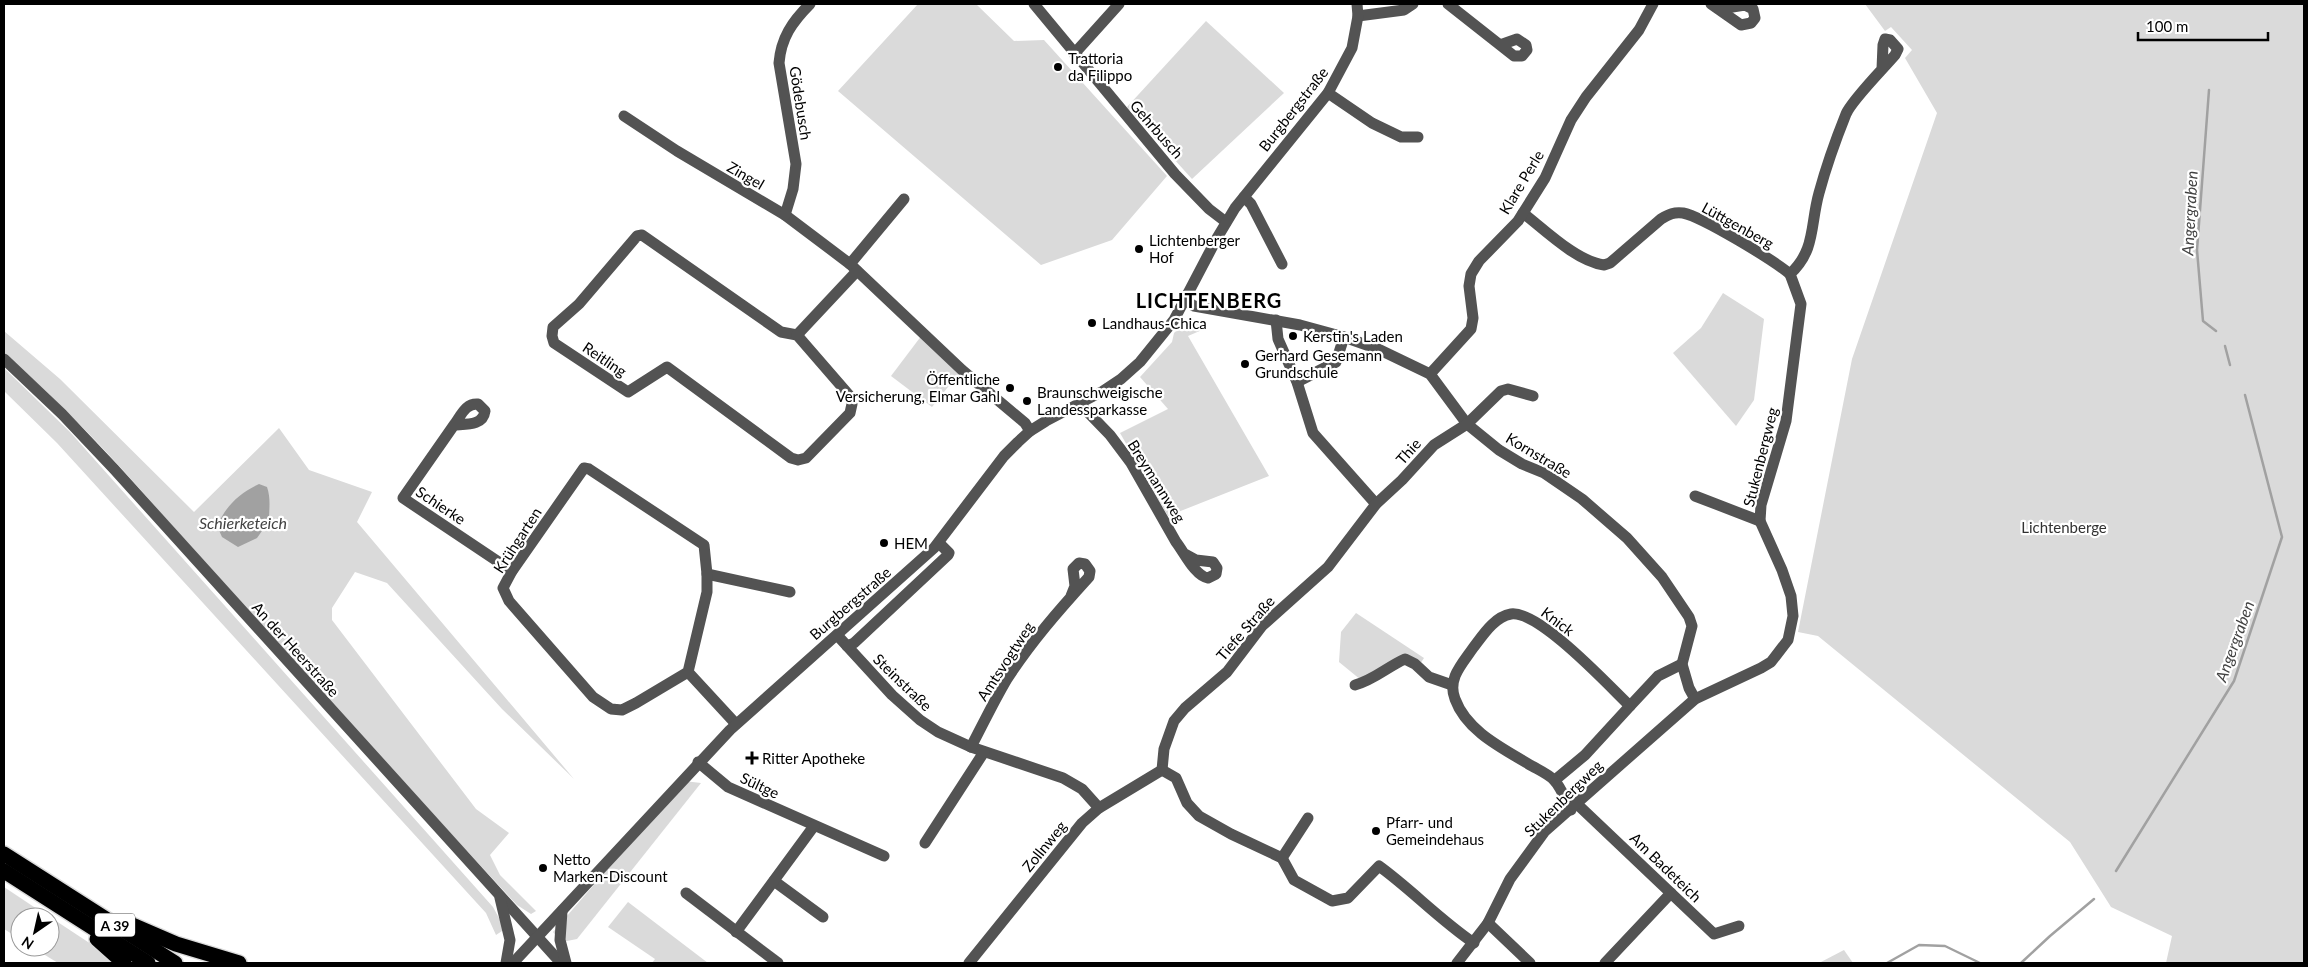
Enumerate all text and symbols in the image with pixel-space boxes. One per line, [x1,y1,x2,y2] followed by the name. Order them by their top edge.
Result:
[2138,10,2268,42] scale bar
[2146,17,2188,35] text: 100 m
[1068,49,1132,84] place label: Trattoria da Filippo
[1052,61,1064,73] marker: Trattoria da Filippo
[1255,63,1331,155] street label: Burgbergstraße
[786,65,816,141] street label: Gödebusch
[1127,96,1187,162] street label: Gehrbusch
[1495,147,1547,217] street label: Klare Perle
[724,157,768,193] street label: Zingel
[2177,170,2201,257] water label: Angergraben
[1699,198,1777,252] street label: Lüttgenberg
[1149,231,1241,266] place label: Lichtenberger Hof
[1133,243,1145,255] marker: Lichtenberger Hof
[1136,288,1282,312] district label: LICHTENBERG
[1102,314,1207,332] place label: Landhaus-Chica
[1086,317,1098,329] marker: Landhaus-Chica
[1303,327,1403,345] place label: Kerstin's Laden
[1287,330,1299,342] marker: Kerstin's Laden
[580,338,631,380] street label: Reitling
[1255,346,1382,381] place label: Gerhard Gesemann Grundschule
[1239,358,1251,370] marker: Gerhard Gesemann Grundschule
[836,370,1000,405] place label: Öffentliche Versicherung, Elmar Gahl
[1004,382,1016,394] marker: Öffentliche Versicherung, Elmar Gahl
[1037,383,1163,418] place label: Braunschweigische Landessparkasse
[1021,395,1033,407] marker: Braunschweigische Landessparkasse
[1739,405,1781,509] street label: Stukenbergweg
[1503,428,1575,482] street label: Kornstraße
[1392,434,1424,468] street label: Thie
[1124,436,1190,526] street label: Breymannweg
[413,482,469,528] street label: Schierke
[489,504,545,576] street label: Krühgarten
[199,513,287,532] water label: Schierketeich
[2021,518,2107,536] park label: Lichtenberge
[894,534,928,552] place label: HEM
[878,537,890,549] marker: HEM
[806,563,894,643] street label: Burgbergstraße
[1212,592,1278,664] street label: Tiefe Straße
[249,598,343,700] street label: An der Heerstraße
[2210,598,2257,685] water label: Angergraben
[1538,603,1578,639] street label: Knick
[973,618,1037,704] street label: Amtsvogtweg
[870,650,936,714] street label: Steinstraße
[762,749,865,767] place label: Ritter Apotheke
[746,752,758,764] marker: Ritter Apotheke
[1520,756,1606,840] street label: Stukenbergweg
[738,768,782,802] street label: Sültge
[1386,813,1484,848] place label: Pfarr- und Gemeindehaus
[1018,817,1070,875] street label: Zollnweg
[1370,825,1382,837] marker: Pfarr- und Gemeindehaus
[1627,829,1705,905] street label: Am Badeteich
[553,850,668,885] place label: Netto Marken-Discount
[537,862,549,874] marker: Netto Marken-Discount
[10,907,60,957] north arrow
[95,914,135,936] road number: A 39
[18,933,37,953] text: N

